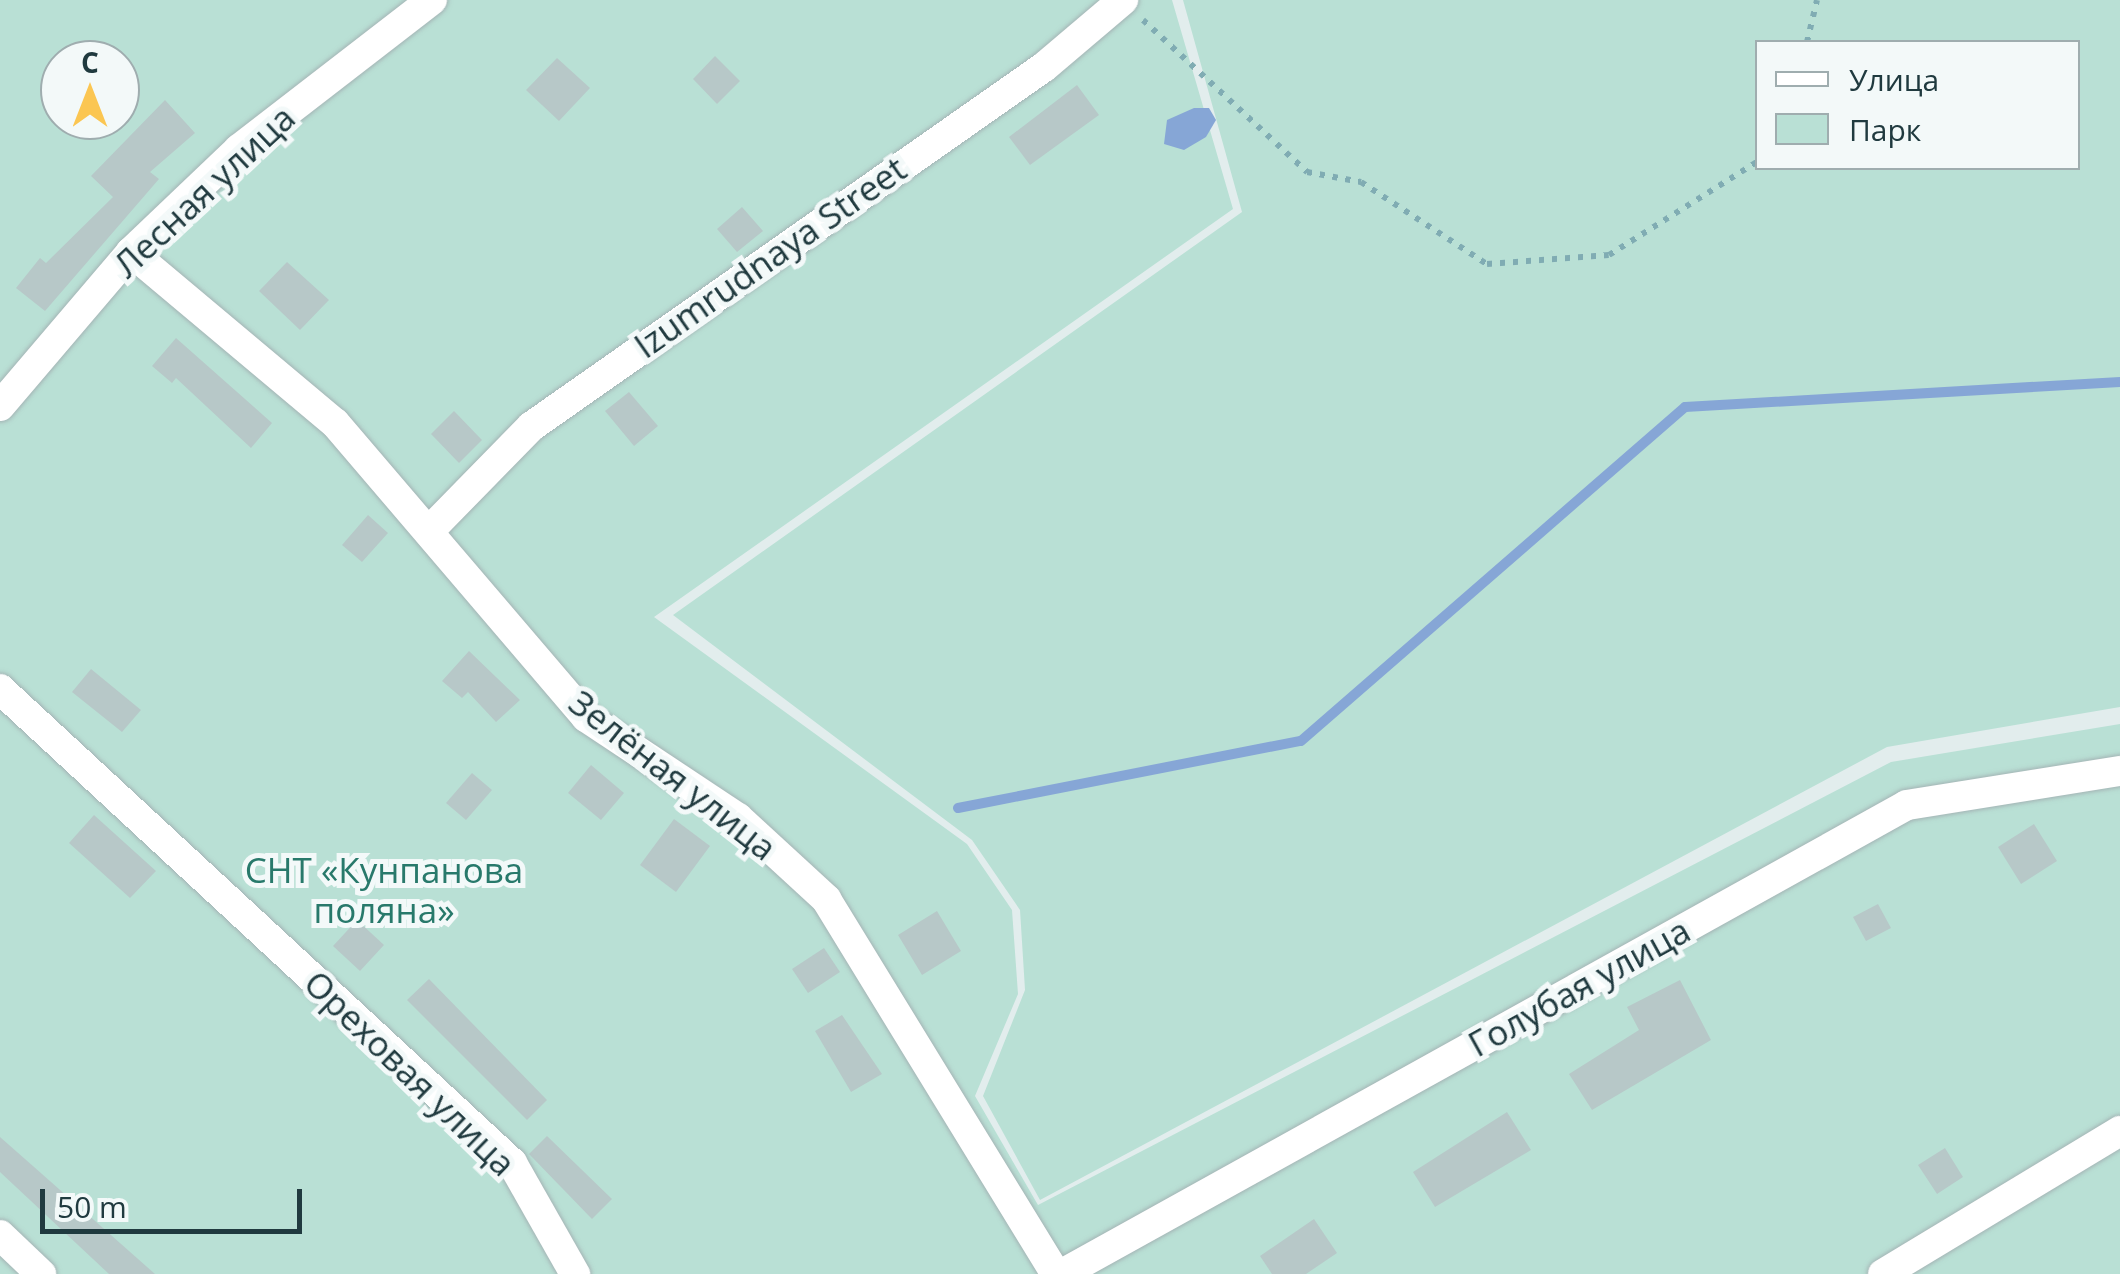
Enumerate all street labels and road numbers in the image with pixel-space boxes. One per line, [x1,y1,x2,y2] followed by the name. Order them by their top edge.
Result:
[105,96,303,286] street label: Лесная улица
[626,147,914,367] street label: Izumrudnaya Street
[561,681,785,869] street label: Зелёная улица
[1461,909,1697,1065] street label: Голубая улица
[296,962,524,1184] street label: Ореховая улица

